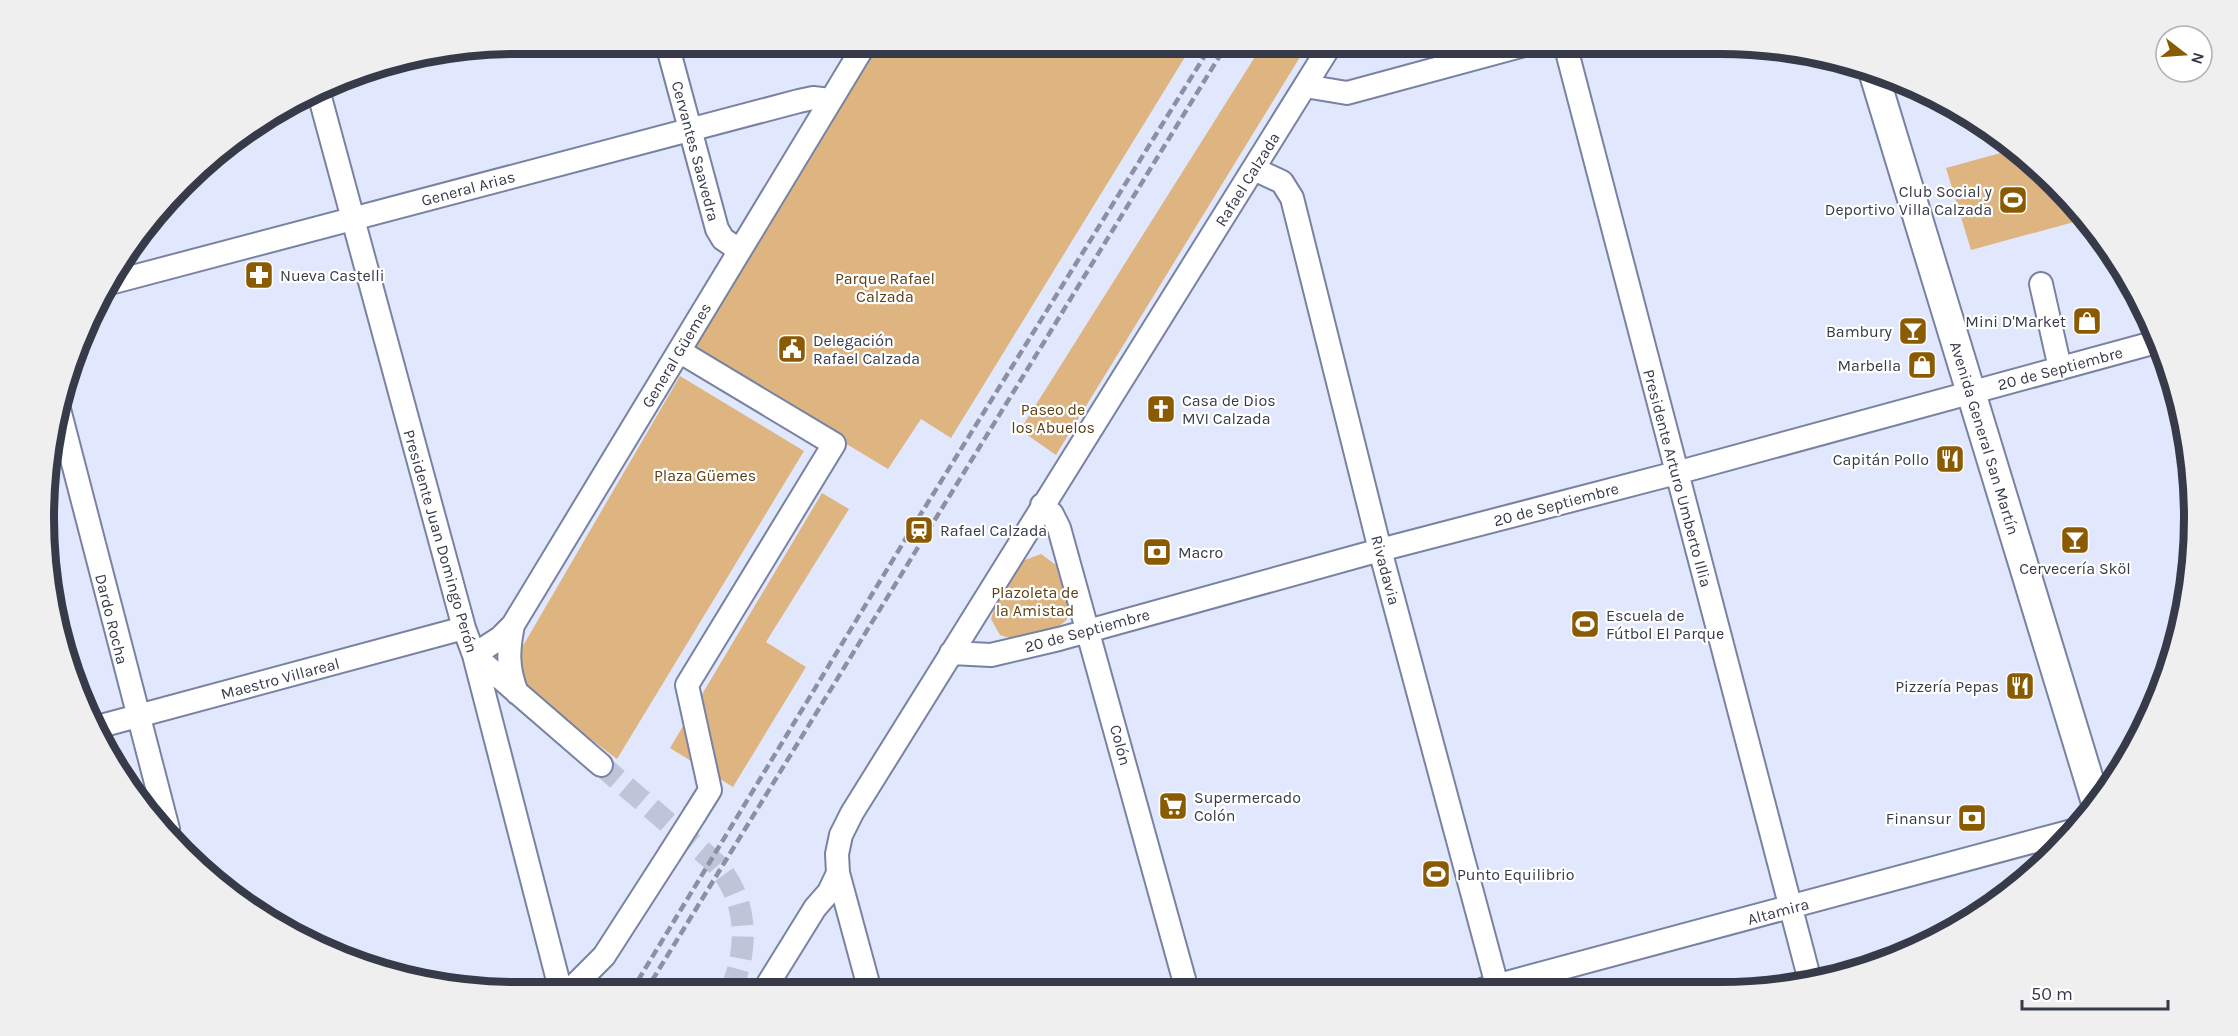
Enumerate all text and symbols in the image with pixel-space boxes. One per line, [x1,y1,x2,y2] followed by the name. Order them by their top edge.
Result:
[2154,24,2214,84] north arrow
[2187,50,2209,67] text: N
[668,79,723,223] street label: Cervantes Saavedra
[1211,129,1284,230] street label: Rafael Calzada
[419,167,517,210] street label: General Arias
[1825,182,1993,219] place label: Club Social y Deportivo Villa Calzada
[1997,184,2029,216] sports icon: Club Social y Deportivo Villa Calzada
[243,259,275,291] pharmacy icon: Nueva Castelli
[280,266,384,285] place label: Nueva Castelli
[835,269,935,306] park label: Parque Rafael Calzada
[638,299,715,411] street label: General Güemes
[2071,305,2103,337] shop icon: Mini D'Market
[1965,312,2066,331] place label: Mini D'Market
[1897,315,1929,347] bar icon: Bambury
[1826,322,1893,341] place label: Bambury
[813,331,920,368] place label: Delegación Rafael Calzada
[776,333,808,365] public building icon: Delegación Rafael Calzada
[1946,339,2023,537] street label: Avenida General San Martín
[1995,343,2125,394] street label: 20 de Septiembre
[1906,349,1938,381] shop icon: Marbella
[1837,356,1901,375] place label: Marbella
[1639,367,1716,589] street label: Presidente Arturo Umberto Illia
[1182,391,1276,428] place label: Casa de Dios MVI Calzada
[1145,393,1177,425] church icon: Casa de Dios MVI Calzada
[1011,400,1095,437] park label: Paseo de los Abuelos
[400,427,482,655] street label: Presidente Juan Domingo Perón
[1934,443,1966,475] restaurant icon: Capitán Pollo
[1833,450,1929,469] place label: Capitán Pollo
[654,466,756,485] park label: Plaza Güemes
[1491,479,1621,530] street label: 20 de Septiembre
[903,514,935,546] station icon: Rafael Calzada
[940,521,1047,540] place label: Rafael Calzada
[2059,524,2091,556] bar icon: Cervecería Sköl
[1367,533,1404,607] street label: Rivadavia
[1141,536,1173,568] bank icon: Macro
[1178,543,1223,562] place label: Macro
[2019,559,2131,578] place label: Cervecería Sköl
[91,572,132,666] street label: Dardo Rocha
[991,583,1079,620] park label: Plazoleta de la Amistad
[1022,605,1152,656] street label: 20 de Septiembre
[1606,606,1724,643] place label: Escuela de Fútbol El Parque
[1569,608,1601,640] sports icon: Escuela de Fútbol El Parque
[219,653,342,703] street label: Maestro Villareal
[2004,670,2036,702] restaurant icon: Pizzería Pepas
[1895,677,1999,696] place label: Pizzería Pepas
[1106,723,1135,768] street label: Colón
[1194,788,1301,825] place label: Supermercado Colón
[1157,790,1189,822] supermarket icon: Supermercado Colón
[1956,802,1988,834] bank icon: Finansur
[1886,809,1951,828] place label: Finansur
[1420,858,1452,890] sports icon: Punto Equilibrio
[1457,865,1575,884] place label: Punto Equilibrio
[1745,894,1811,929] street label: Altamira
[2022,973,2168,1011] scale bar
[2031,983,2073,1005] text: 50 m

